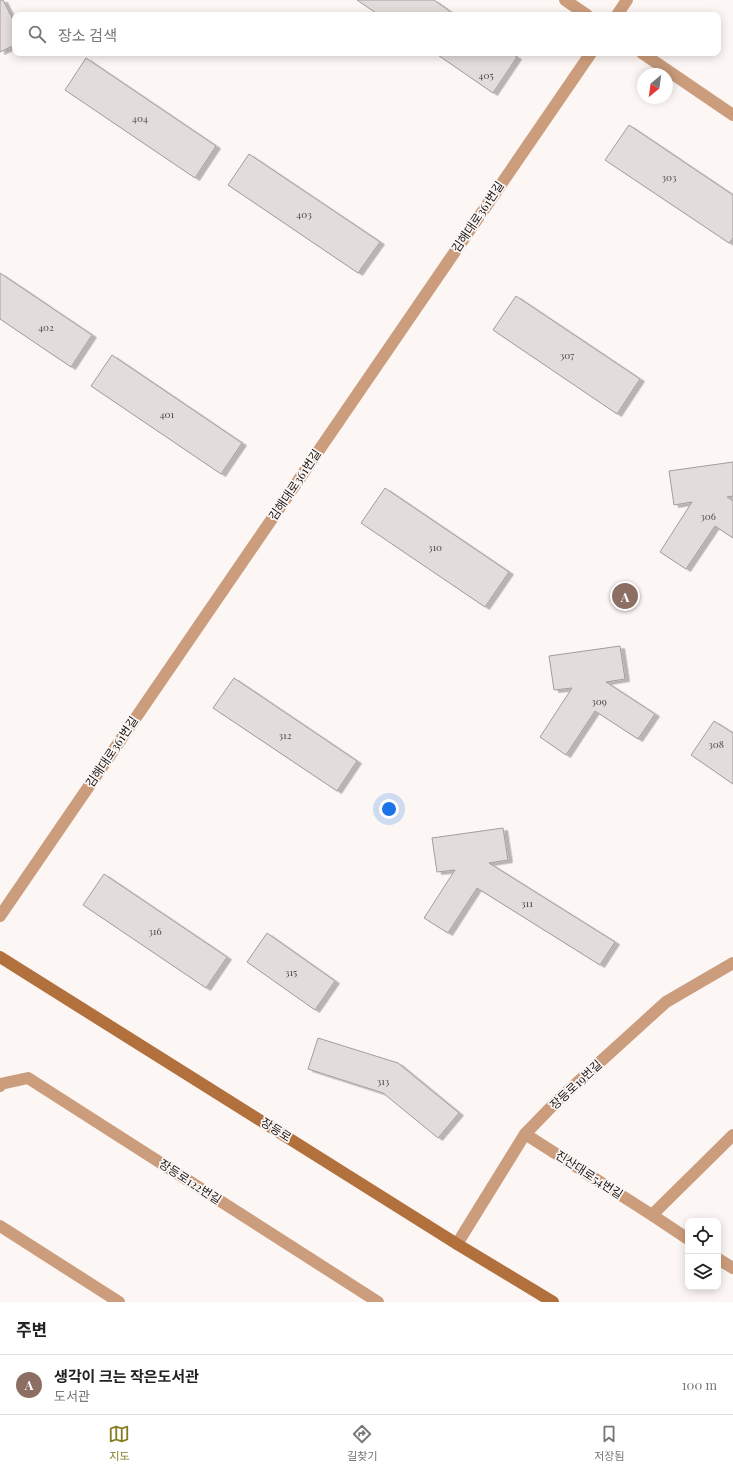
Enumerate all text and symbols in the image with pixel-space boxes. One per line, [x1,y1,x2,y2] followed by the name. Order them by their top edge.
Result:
[12,12,721,56] search box
[26,23,48,45] icon: search
[58,25,117,45] text: 장소 검색
[478,68,494,82] house number: 405
[637,68,673,104] north arrow
[132,111,148,125] house number: 404
[661,170,677,184] house number: 303
[448,178,507,255] street label: 김해대로361번길
[296,207,312,221] house number: 403
[38,320,54,334] house number: 402
[560,348,574,362] house number: 307
[160,407,175,421] house number: 401
[265,446,324,523] street label: 김해대로361번길
[700,509,716,523] house number: 306
[428,540,442,554] house number: 310
[612,581,638,611] pin: A
[591,694,607,708] house number: 309
[82,713,141,790] street label: 김해대로361번길
[279,728,292,742] house number: 312
[708,737,724,751] house number: 308
[379,799,399,819] your location
[521,896,533,910] house number: 311
[148,924,162,938] house number: 316
[285,965,297,979] house number: 315
[546,1056,605,1113] street label: 장등로19번길
[377,1074,390,1088] house number: 313
[258,1114,295,1145] street label: 장등로
[553,1146,626,1202] street label: 진산대로54번길
[156,1155,225,1207] street label: 장등로122번길
[685,1218,721,1290] map controls
[685,1218,721,1254] button: locate
[685,1254,721,1290] button: layers
[16,1318,47,1340] text: 주변
[54,1366,199,1386] text: 생각이 크는 작은도서관
[25,1376,33,1393] text: A
[682,1376,717,1393] text: 100 m
[54,1387,90,1404] text: 도서관
[108,1423,130,1463] tab: 지도
[347,1423,378,1463] tab: 길찾기
[594,1423,625,1463] tab: 저장됨

